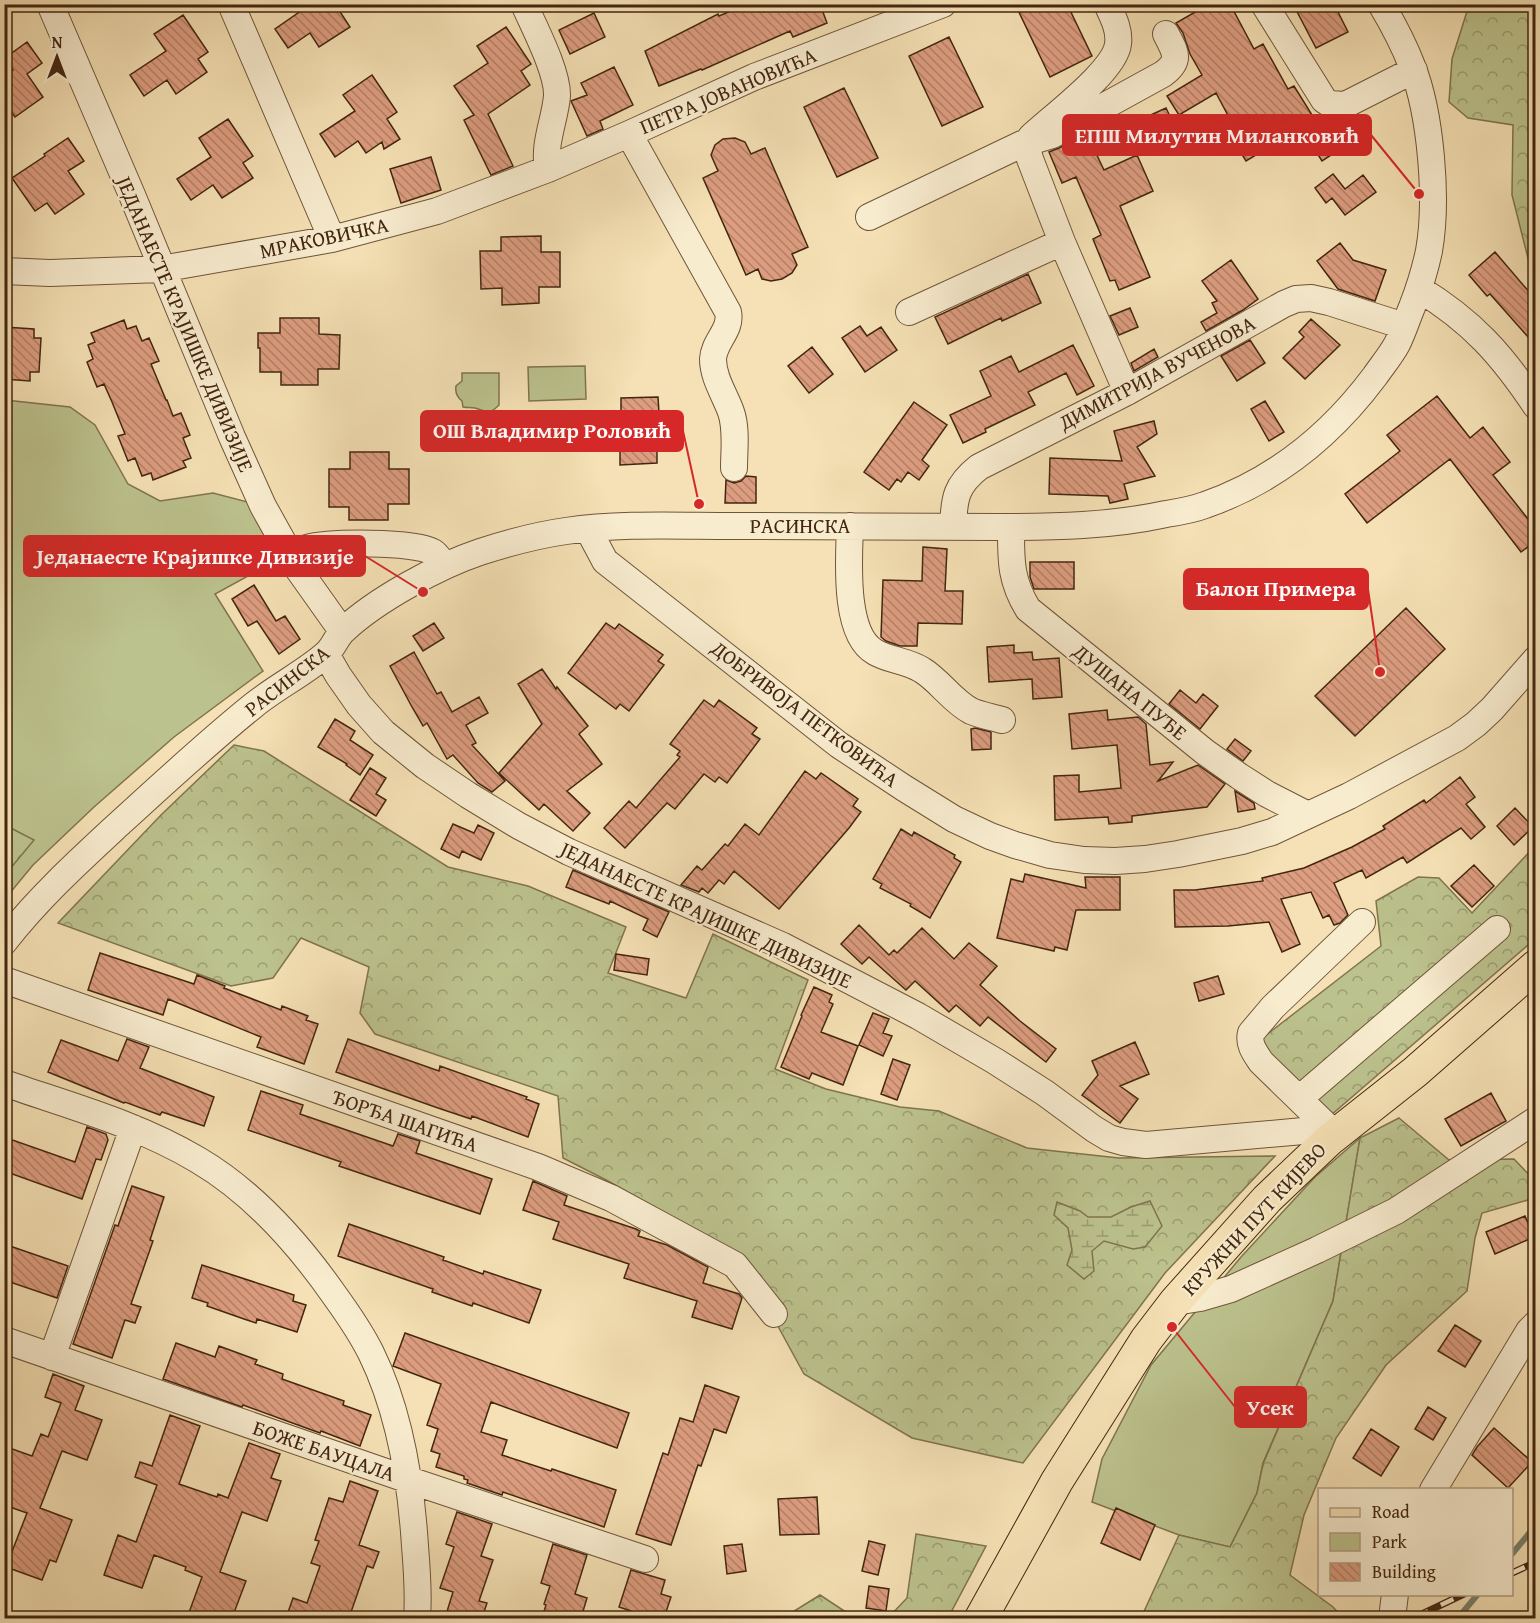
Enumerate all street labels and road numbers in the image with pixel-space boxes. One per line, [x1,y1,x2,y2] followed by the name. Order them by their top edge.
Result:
[635,39,821,142] street label: ПЕТРА ЈОВАНОВИЋА
[108,168,262,477] street label: ЈЕДАНАЕСТЕ КРАЈИШКЕ ДИВИЗИЈЕ
[257,209,391,266] street label: МРАКОВИЧКА
[1052,307,1261,438] street label: ДИМИТРИЈА ВУЧЕНОВА
[750,510,851,541] street label: РАСИНСКА
[704,632,906,795] street label: ДОБРИВОЈА ПЕТКОВИЋА
[1066,635,1194,748] street label: ДУШАНА ПУЂЕ
[238,637,336,724] street label: РАСИНСКА
[553,832,857,996] street label: ЈЕДАНАЕСТЕ КРАЈИШКЕ ДИВИЗИЈЕ
[328,1081,483,1160] street label: ЂОРЂА ШАГИЋА
[1174,1135,1333,1302] street label: КРУЖНИ ПУТ КИЈЕВО
[249,1412,400,1489] street label: БОЖЕ БАУЦАЛА

